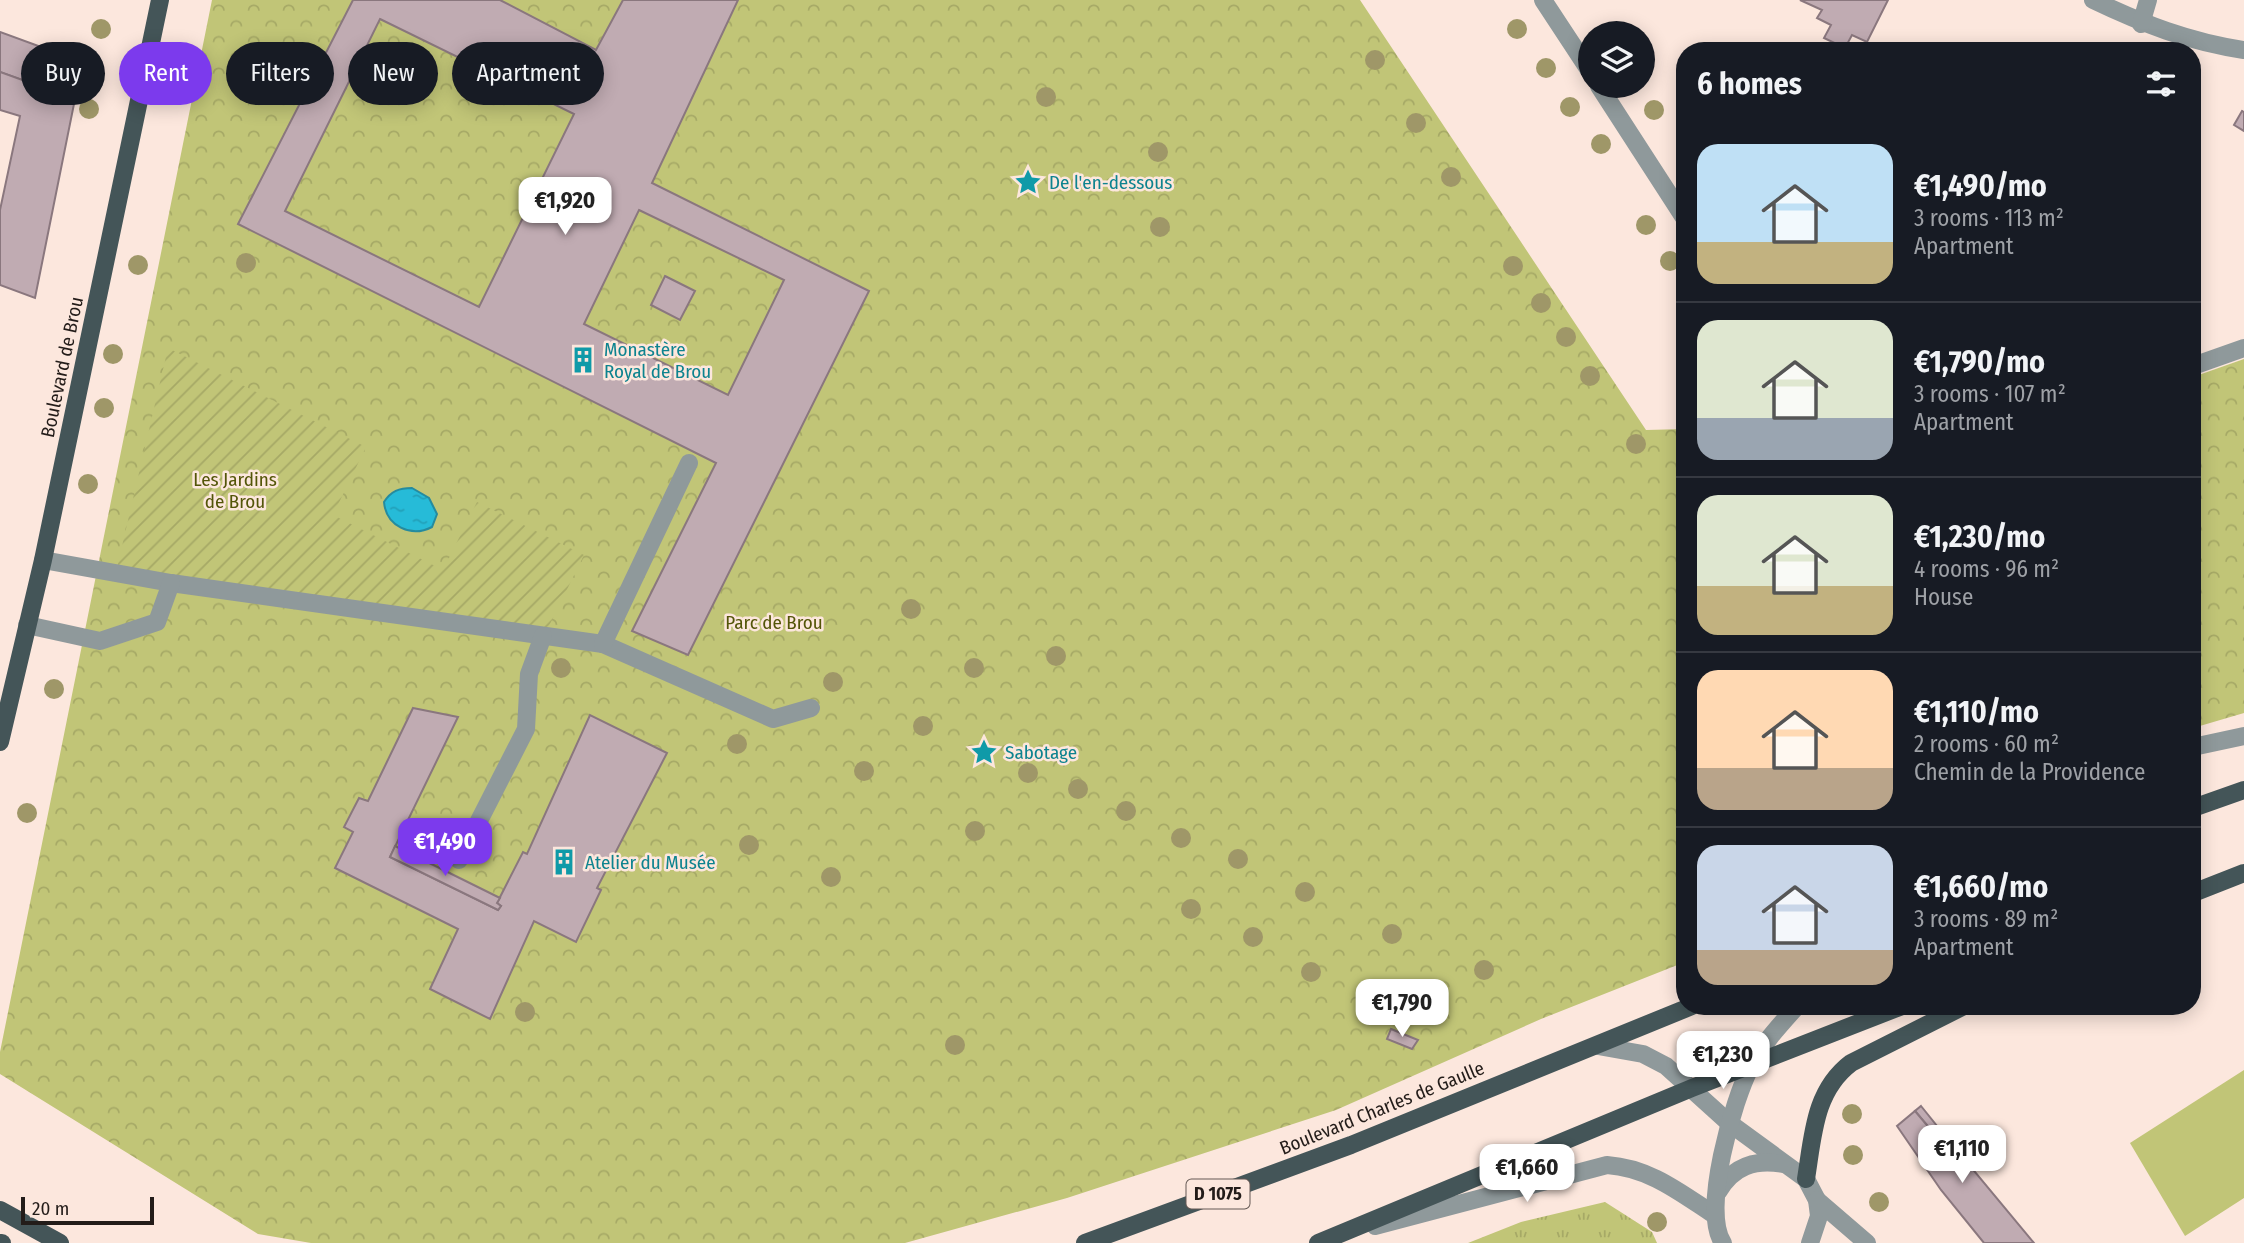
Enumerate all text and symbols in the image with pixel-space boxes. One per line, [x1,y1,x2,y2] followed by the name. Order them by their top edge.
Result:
[1578,21,1655,98] map controls
[1578,21,1655,98] button: layers
[21,42,105,105] chip: Buy
[119,42,212,105] chip: Rent
[226,42,334,105] chip: Filters
[348,42,438,105] chip: New
[452,42,604,105] chip: Apartment
[2142,65,2180,103] icon: filters
[1697,66,1802,102] text: 6 homes
[1013,167,1043,197] place icon: De l'en-dessous
[1914,168,2047,204] text: €1,490/mo
[1049,171,1172,194] place label: De l'en-dessous
[1753,172,1837,256] icon: home
[508,177,622,237] pin: €1,920
[535,186,595,214] text: €1,920
[1914,204,2064,232] text: 3 rooms · 113 m²
[1914,232,2014,260] text: Apartment
[36,295,88,439] street label: Boulevard de Brou
[604,338,711,383] place label: Monastère Royal de Brou
[1914,344,2045,380] text: €1,790/mo
[568,345,598,375] building icon: Monastère Royal de Brou
[1753,348,1837,432] icon: home
[1914,380,2066,408] text: 3 rooms · 107 m²
[1914,408,2014,436] text: Apartment
[193,468,277,513] park label: Les Jardins de Brou
[1914,519,2045,555] text: €1,230/mo
[1753,523,1837,607] icon: home
[1914,555,2059,583] text: 4 rooms · 96 m²
[1914,583,1973,611] text: House
[725,611,823,634] park label: Parc de Brou
[1914,694,2039,730] text: €1,110/mo
[1753,698,1837,782] icon: home
[1914,730,2059,758] text: 2 rooms · 60 m²
[969,737,999,767] place icon: Sabotage
[1005,741,1077,764] place label: Sabotage
[1914,758,2145,786] text: Chemin de la Providence
[388,818,502,878] pin: €1,490
[414,827,476,855] text: €1,490
[549,847,579,877] building icon: Atelier du Musée
[585,851,716,874] place label: Atelier du Musée
[1914,869,2048,905] text: €1,660/mo
[1753,873,1837,957] icon: home
[1914,905,2058,933] text: 3 rooms · 89 m²
[1914,933,2014,961] text: Apartment
[1345,979,1459,1039] pin: €1,790
[1372,988,1432,1016] text: €1,790
[1666,1032,1780,1091] pin: €1,230
[1693,1040,1753,1068] text: €1,230
[1276,1056,1488,1160] street label: Boulevard Charles de Gaulle
[1905,1126,2019,1185] pin: €1,110
[1934,1134,1990,1162] text: €1,110
[1470,1144,1584,1204] pin: €1,660
[1496,1153,1558,1181] text: €1,660
[1186,1180,1250,1209] road number: D 1075
[21,1194,154,1226] scale bar
[32,1197,69,1220] text: 20 m

